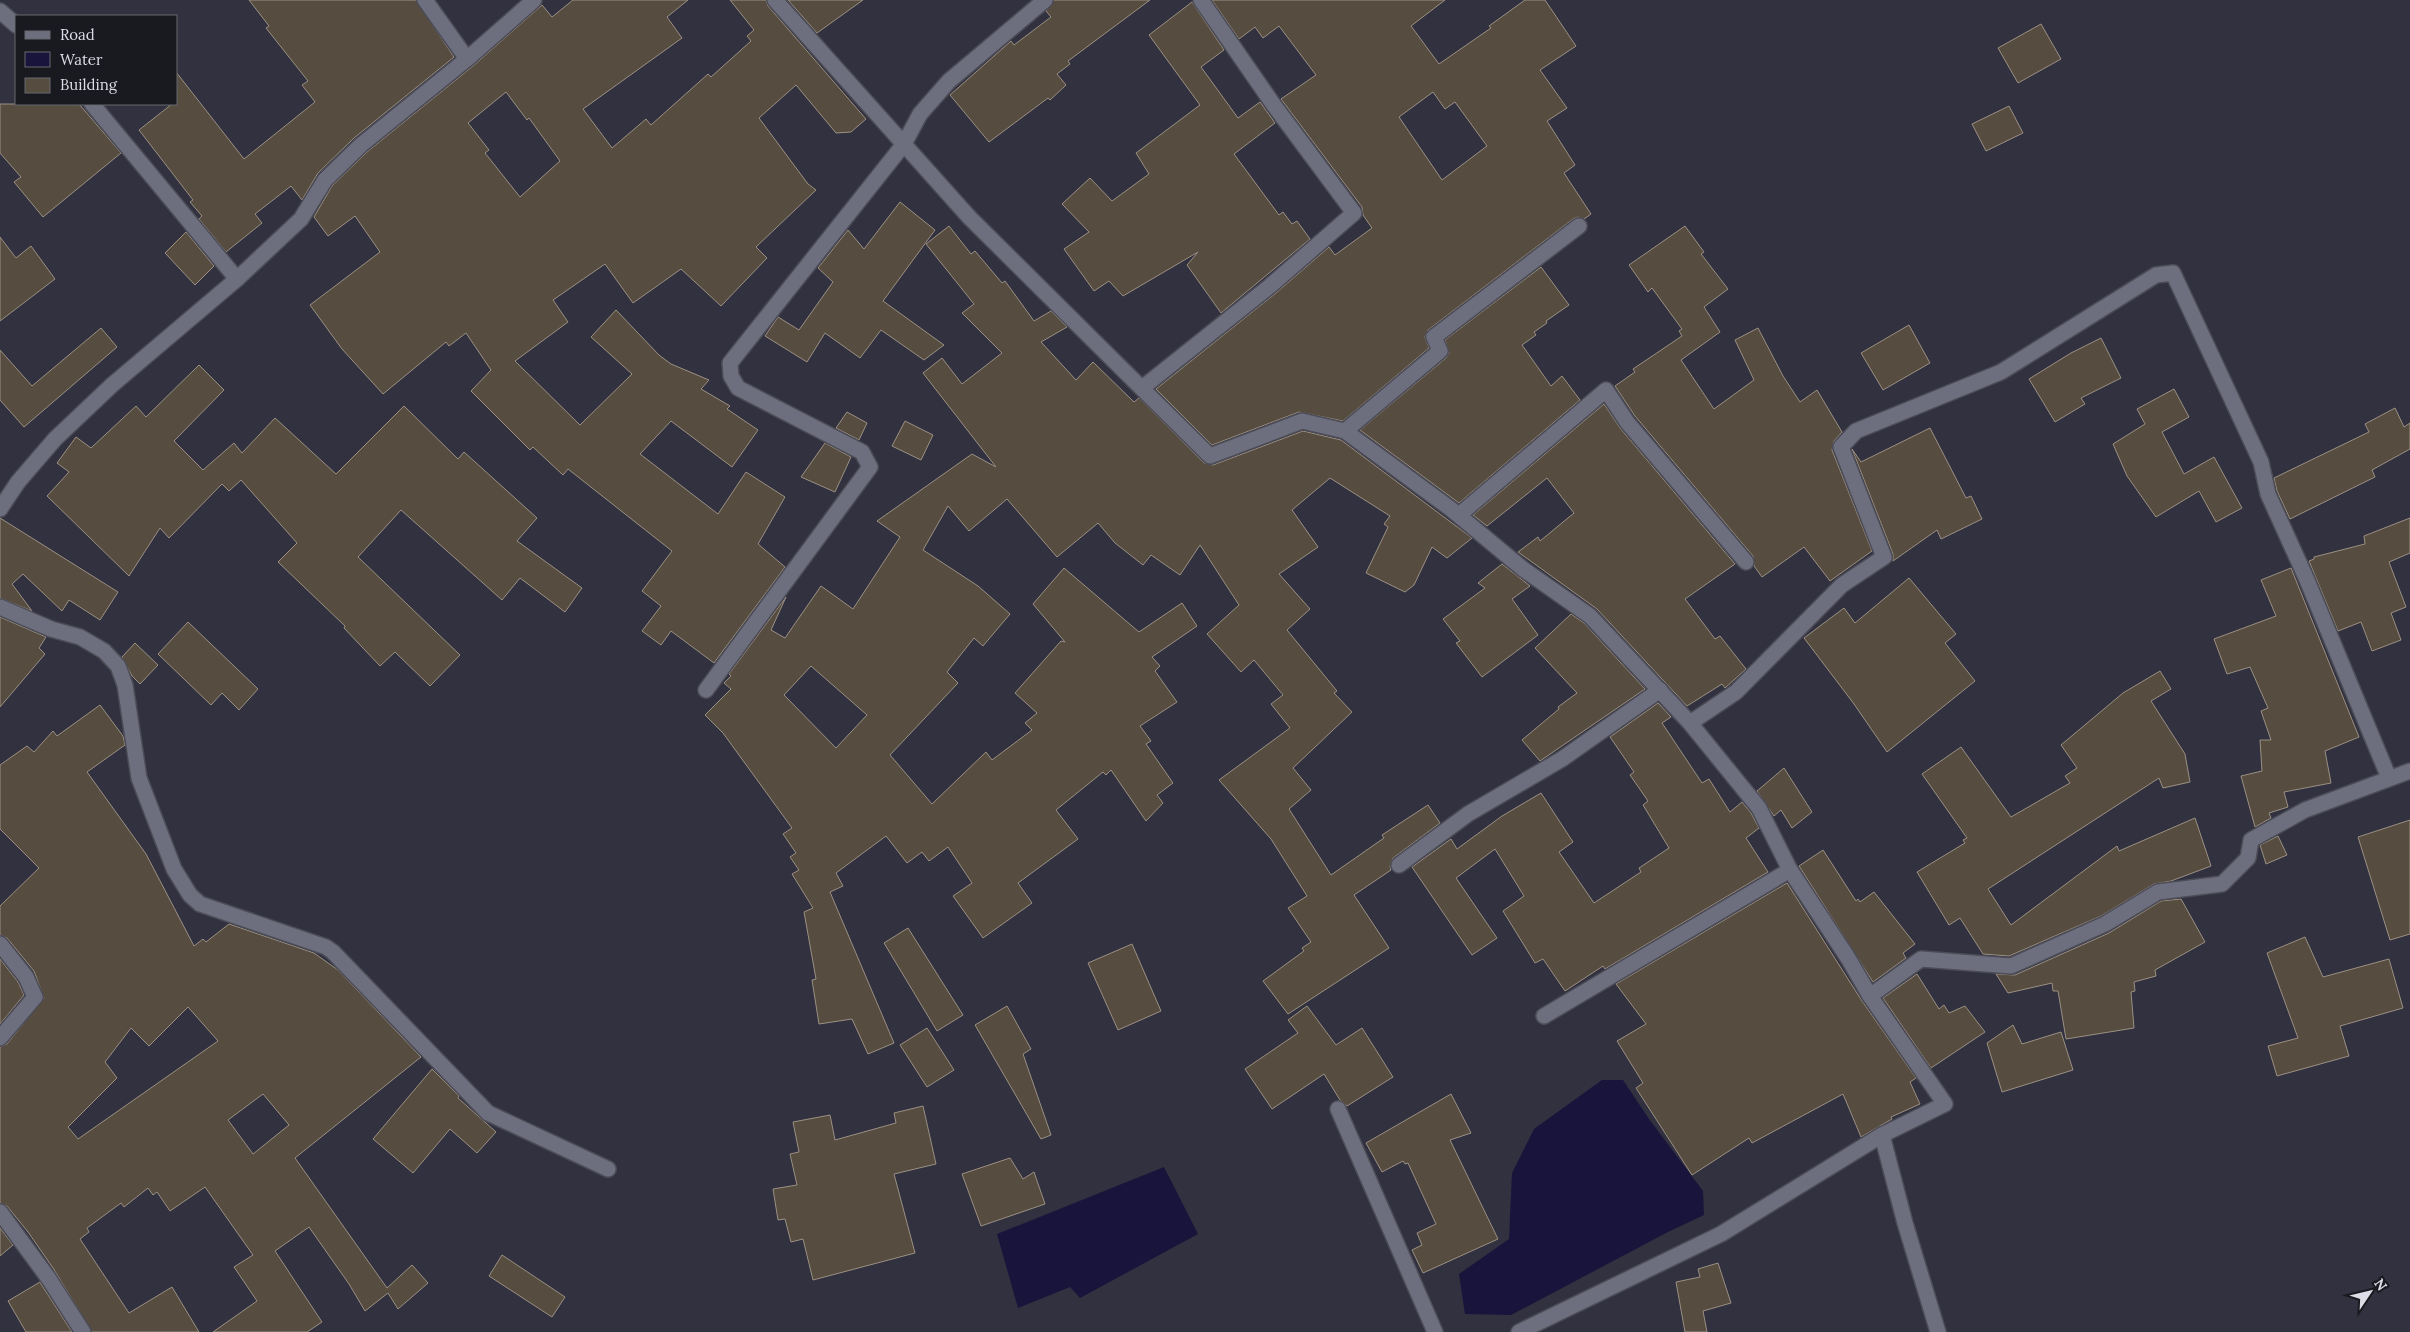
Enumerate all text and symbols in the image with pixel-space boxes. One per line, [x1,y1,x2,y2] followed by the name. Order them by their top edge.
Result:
[15,15,178,105] legend
[60,25,95,44] text: Road
[60,50,103,69] text: Water
[60,75,118,94] text: Building
[2345,1267,2395,1317] north arrow
[2370,1275,2391,1294] text: N

